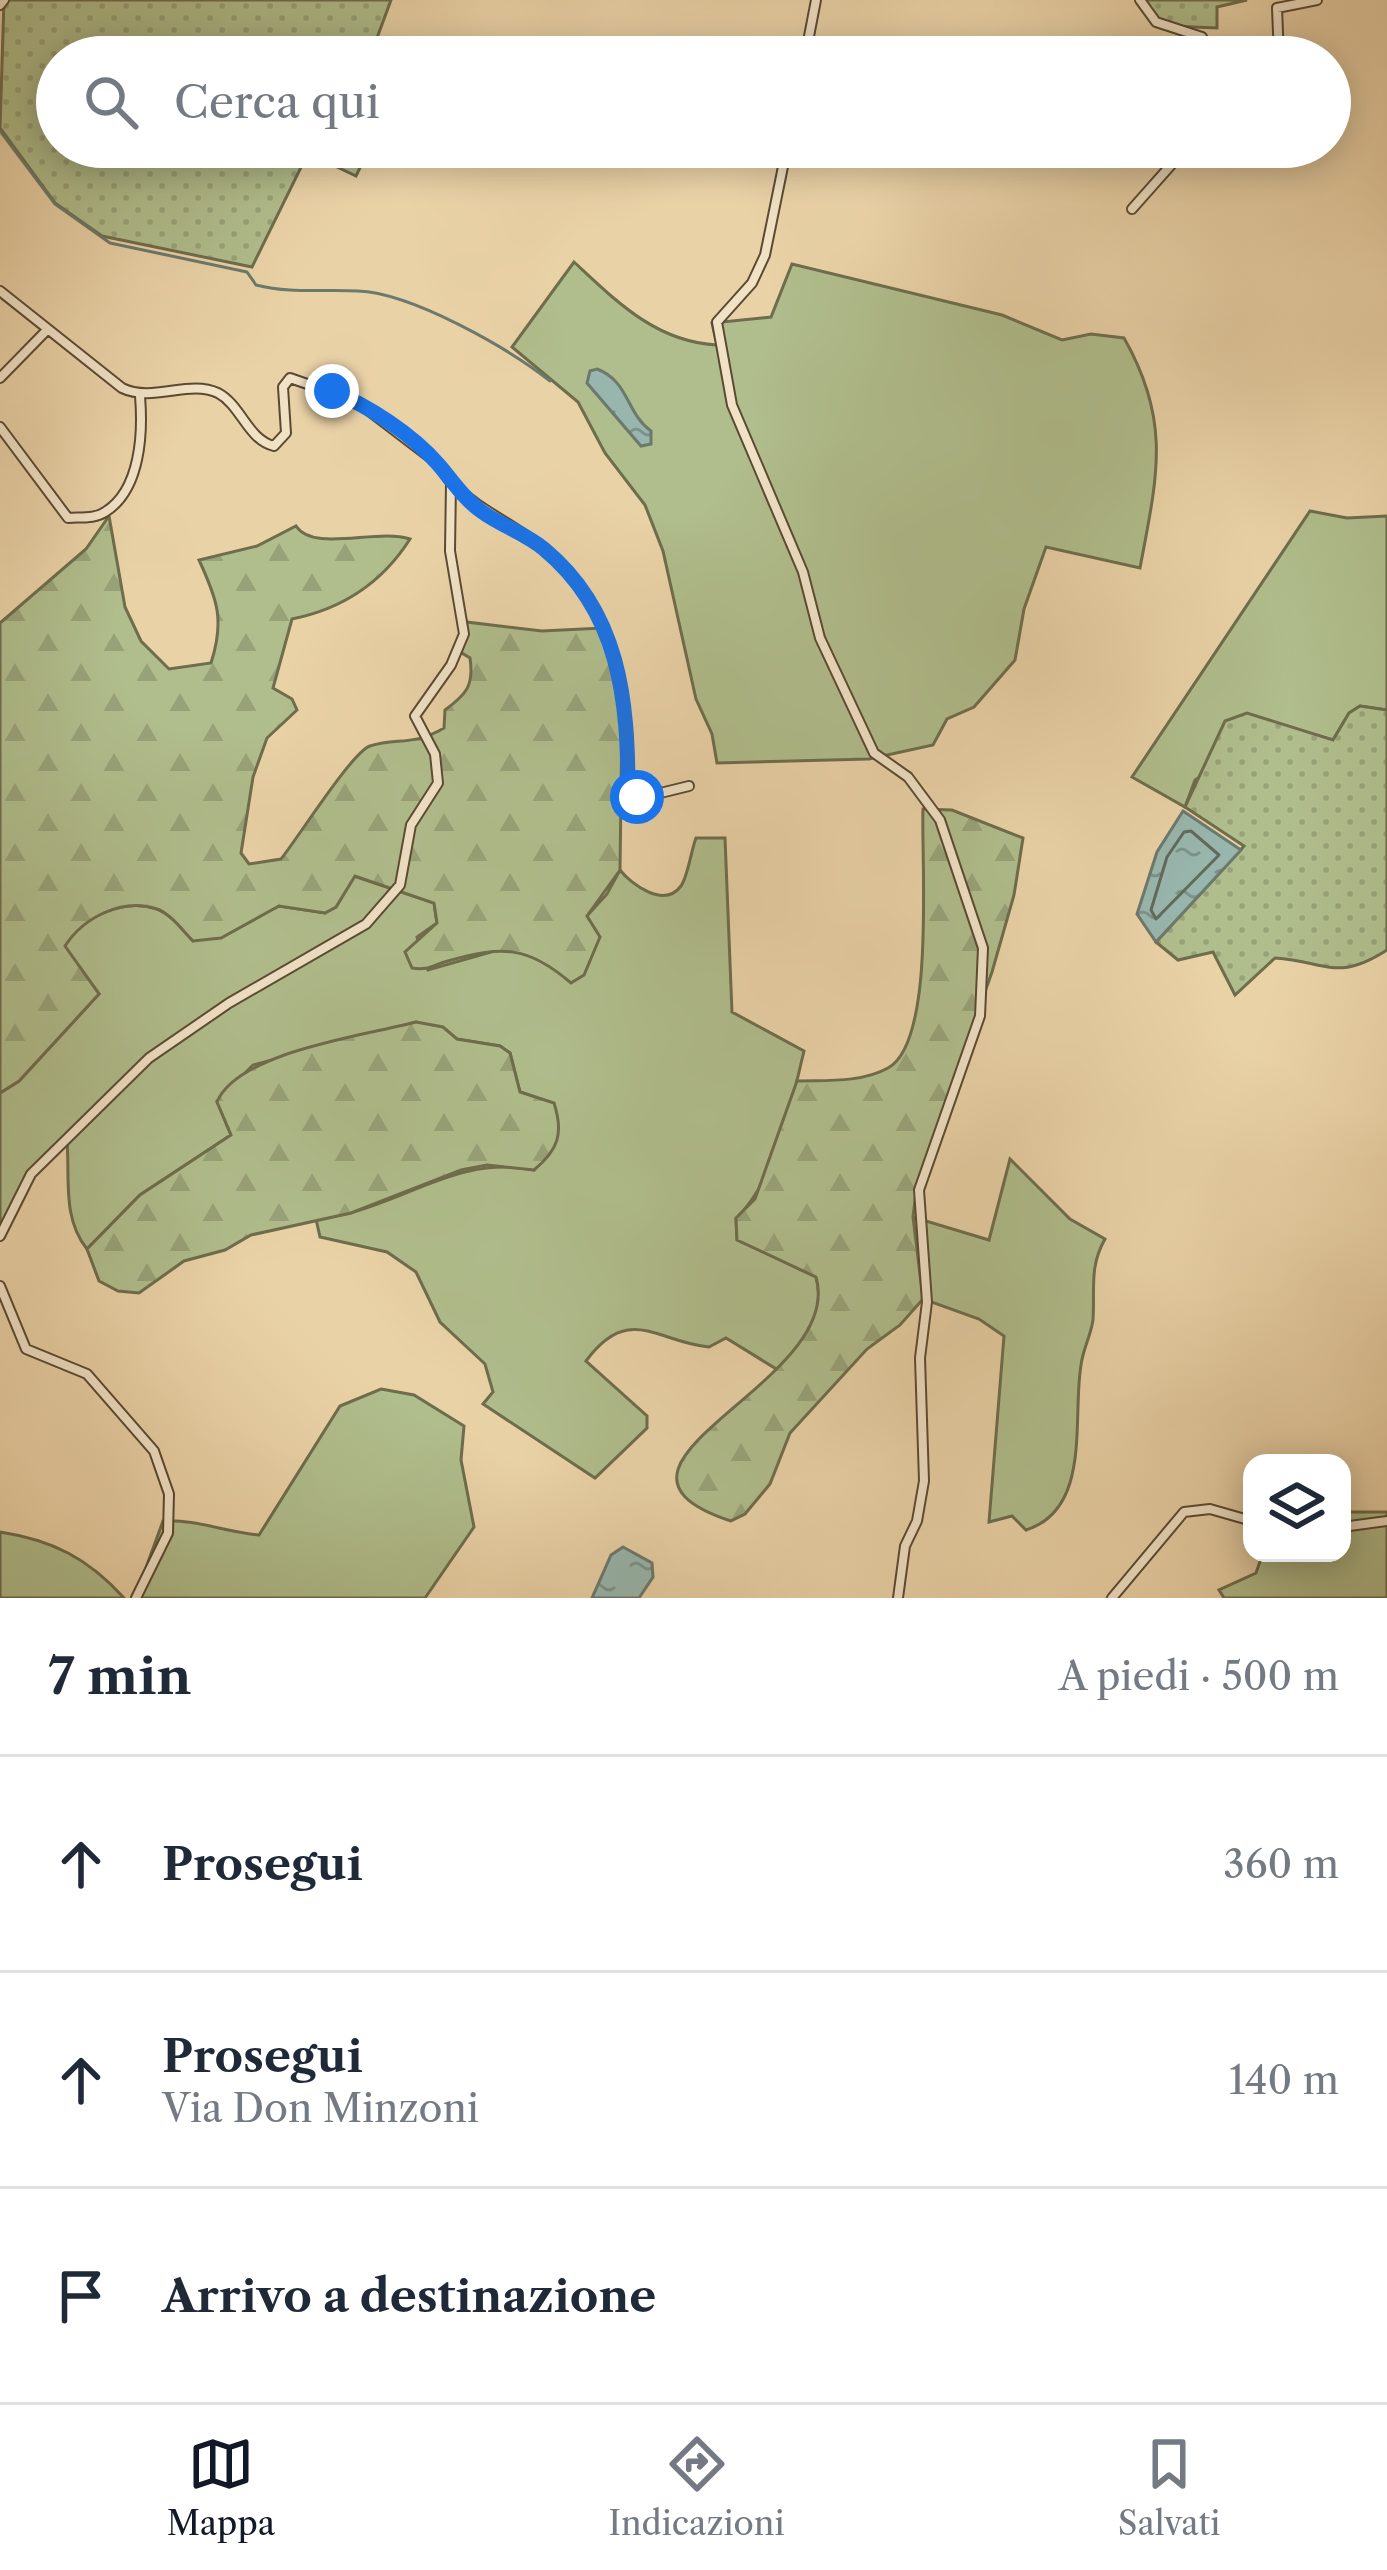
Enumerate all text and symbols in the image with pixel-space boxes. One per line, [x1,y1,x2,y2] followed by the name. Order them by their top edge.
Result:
[36,36,1351,168] search box
[78,69,144,135] icon: search
[174,74,380,130] text: Cerca qui
[305,364,359,418] route end
[610,770,664,824] route start
[1243,1454,1351,1562] map controls
[1243,1454,1351,1562] button: layers
[48,1645,191,1707] text: 7 min
[1059,1652,1339,1700] text: A piedi · 500 m
[48,1831,114,1897] icon: ahead
[162,1836,363,1892] text: Prosegui
[1223,1840,1339,1888] text: 360 m
[162,2028,363,2084] text: Prosegui
[48,2047,114,2113] icon: ahead
[1229,2056,1339,2104] text: 140 m
[162,2084,479,2132] text: Via Don Minzoni
[48,2263,114,2329] icon: arrive
[162,2268,656,2324] text: Arrivo a destinazione
[167,2431,275,2544] tab: Mappa
[609,2431,784,2544] tab: Indicazioni
[1118,2431,1220,2544] tab: Salvati

